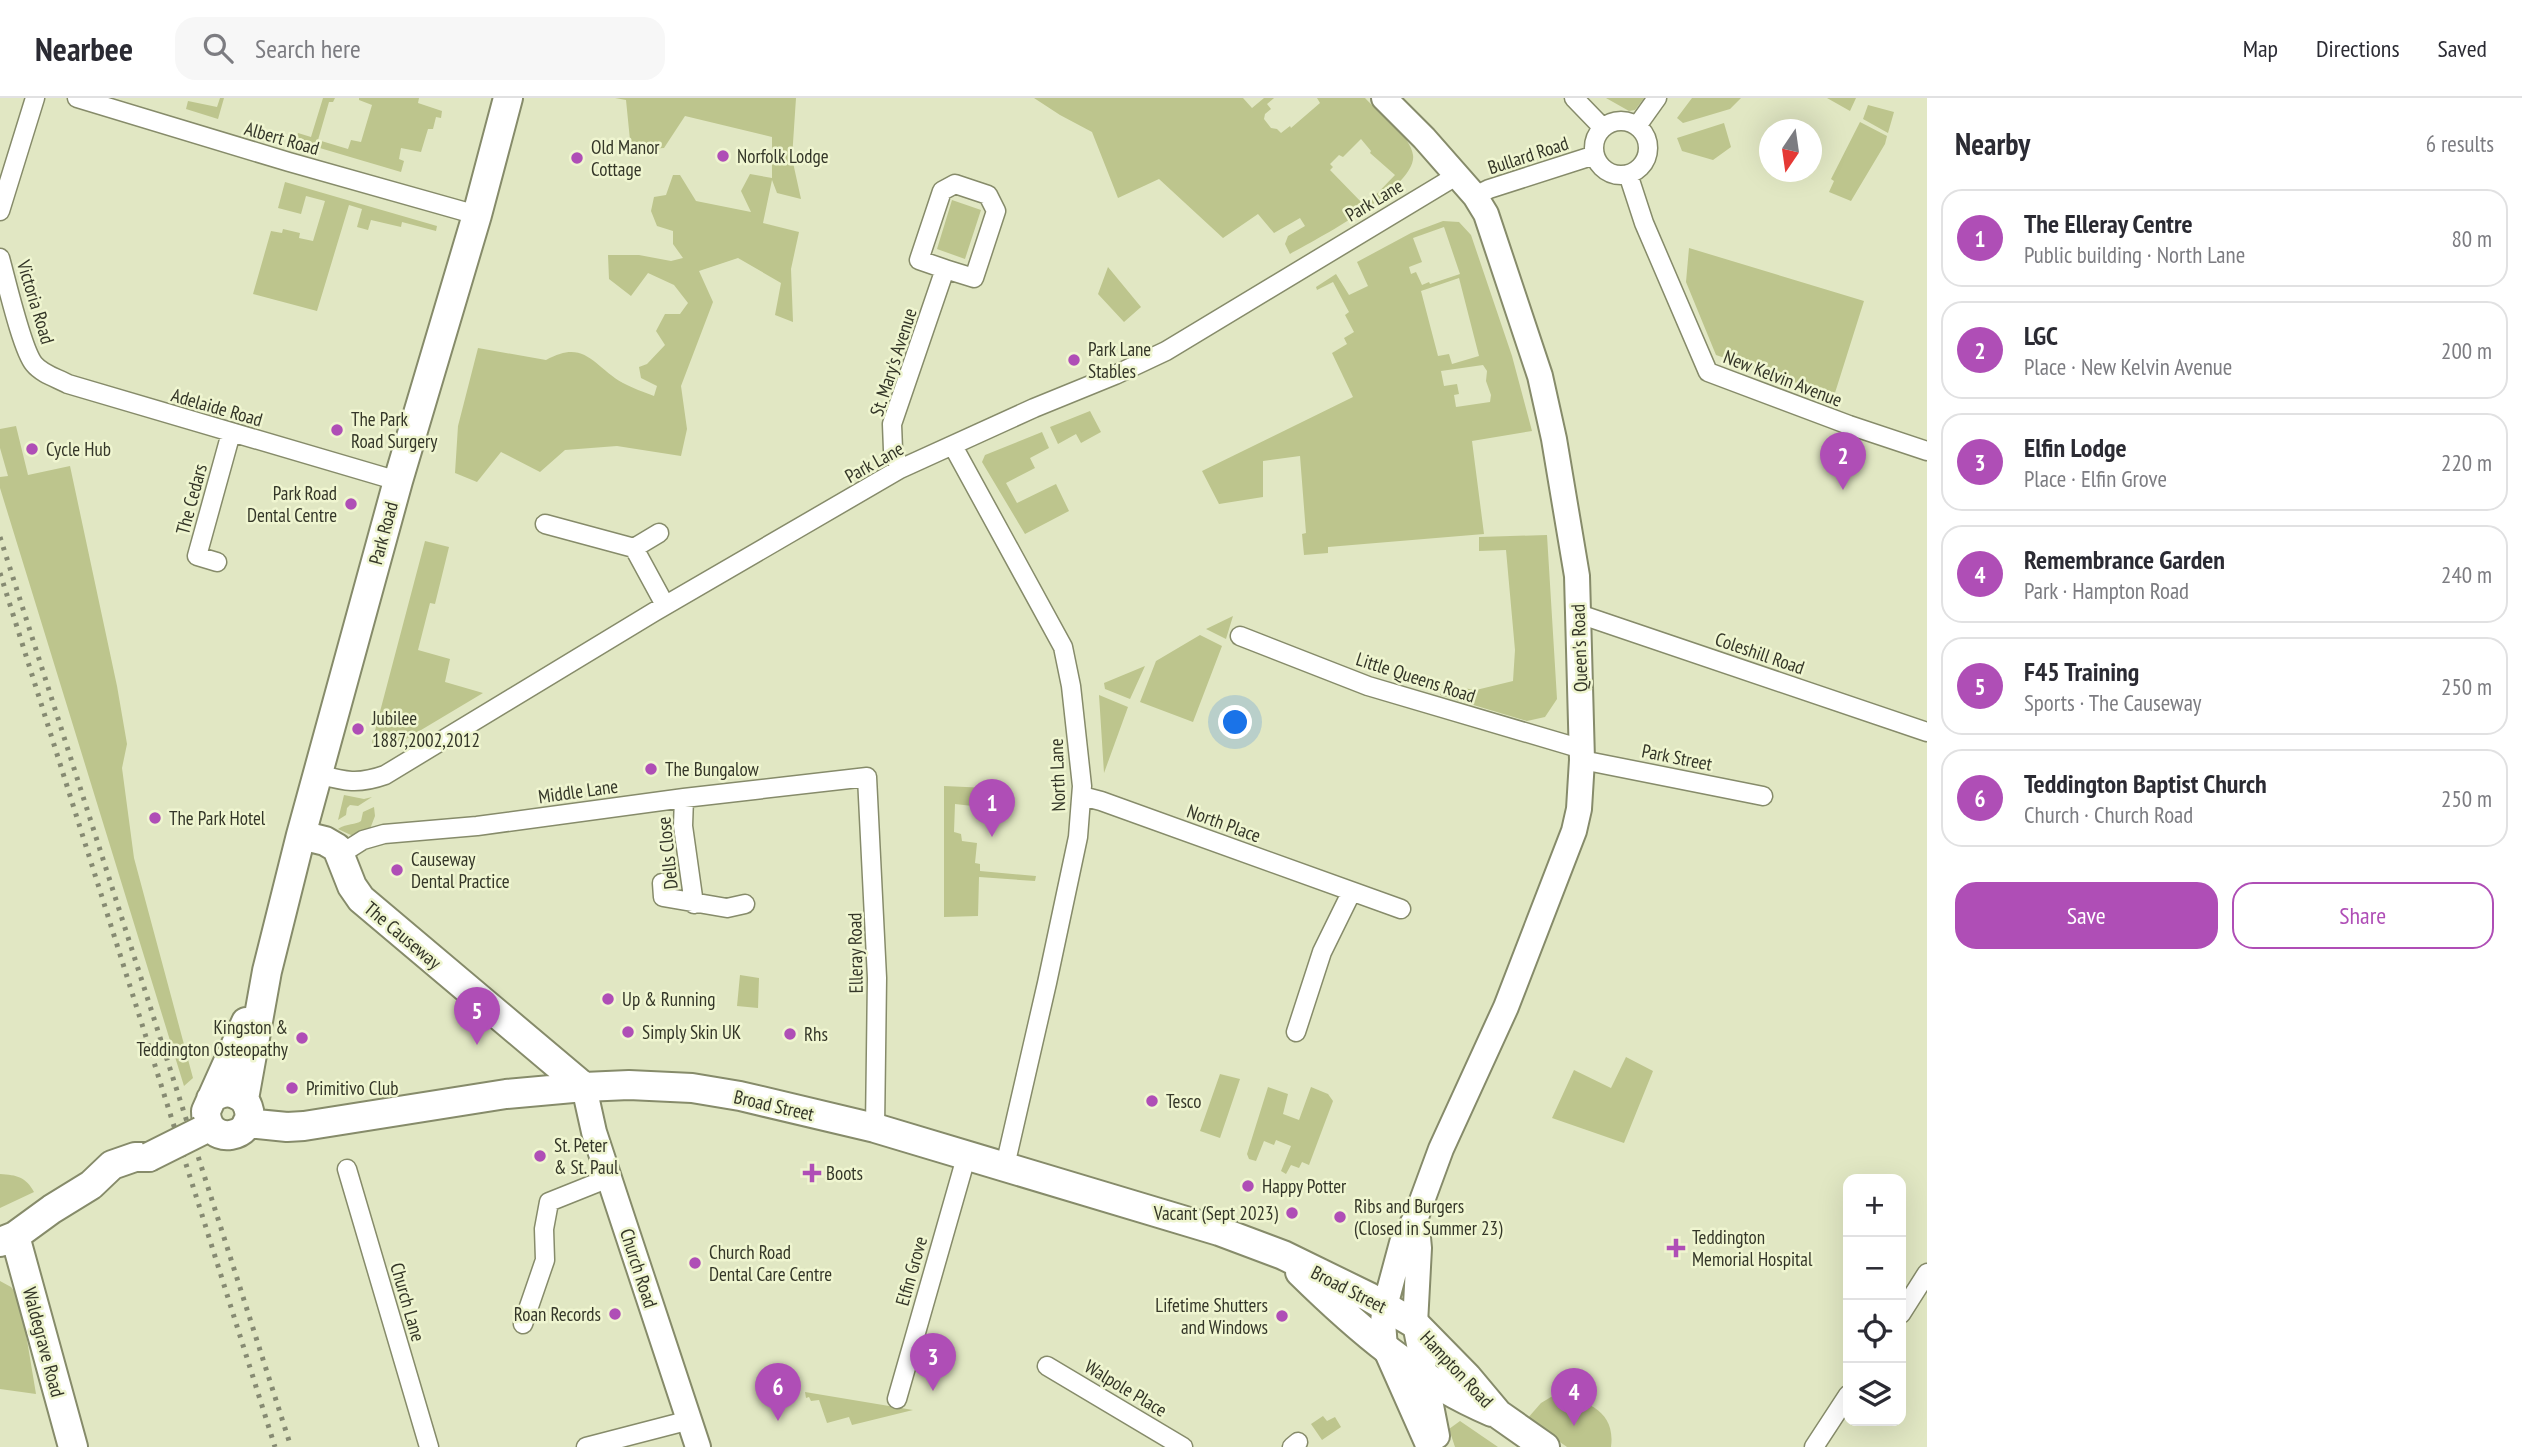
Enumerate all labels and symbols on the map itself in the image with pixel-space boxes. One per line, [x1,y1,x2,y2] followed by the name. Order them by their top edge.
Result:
[242,116,322,160] street label: Albert Road
[1759,119,1822,182] north arrow
[1485,131,1571,179] street label: Bullard Road
[591,135,660,181] place label: Old Manor Cottage
[737,144,829,168] place label: Norfolk Lodge
[715,148,731,164] marker: Norfolk Lodge
[569,150,585,166] marker: Old Manor Cottage
[1341,173,1407,227] street label: Park Lane
[12,256,60,347] street label: Victoria Road
[864,305,922,419] street label: St. Mary's Avenue
[1088,337,1151,383] place label: Park Lane Stables
[1720,344,1846,412] street label: New Kelvin Avenue
[1066,352,1082,368] marker: Park Lane Stables
[169,383,265,431] street label: Adelaide Road
[351,407,438,453] place label: The Park Road Surgery
[329,422,345,438] marker: The Park Road Surgery
[1820,432,1866,490] pin: 2
[841,436,908,488] street label: Park Lane
[46,437,111,461] place label: Cycle Hub
[24,441,40,457] marker: Cycle Hub
[170,461,212,537] street label: The Cedars
[247,481,337,527] place label: Park Road Dental Centre
[343,496,359,512] marker: Park Road Dental Centre
[363,499,403,567] street label: Park Road
[1565,604,1593,692] street label: Queen's Road
[1712,627,1808,679] street label: Coleshill Road
[1353,646,1479,708] street label: Little Queens Road
[1218,705,1252,739] your location
[371,706,480,752] place label: Jubilee 1887,2002,2012
[350,721,366,737] marker: Jubilee 1887,2002,2012
[1044,738,1070,812] street label: North Lane
[1640,738,1715,776] street label: Park Street
[665,757,760,781] place label: The Bungalow
[643,761,659,777] marker: The Bungalow
[537,774,620,808] street label: Middle Lane
[969,779,1015,837] pin: 1
[1184,799,1264,847] street label: North Place
[169,806,266,830] place label: The Park Hotel
[147,810,163,826] marker: The Park Hotel
[651,815,683,890] street label: Dells Close
[411,847,510,893] place label: Causeway Dental Practice
[389,862,405,878] marker: Causeway Dental Practice
[360,896,447,975] street label: The Causeway
[842,912,868,994] street label: Elleray Road
[454,987,500,1045] pin: 5
[622,987,715,1011] place label: Up & Running
[600,991,616,1007] marker: Up & Running
[136,1015,289,1061] place label: Kingston & Teddington Osteopathy
[642,1020,741,1044] place label: Simply Skin UK
[804,1022,828,1046] place label: Rhs
[620,1024,636,1040] marker: Simply Skin UK
[782,1026,798,1042] marker: Rhs
[294,1030,310,1046] marker: Kingston & Teddington Osteopathy
[306,1076,398,1100] place label: Primitivo Club
[284,1080,300,1096] marker: Primitivo Club
[732,1084,817,1126] street label: Broad Street
[1166,1089,1201,1113] place label: Tesco
[1144,1093,1160,1109] marker: Tesco
[554,1133,619,1179] place label: St. Peter & St. Paul
[532,1148,548,1164] marker: St. Peter & St. Paul
[826,1161,863,1185] place label: Boots
[804,1165,820,1181] marker: Boots
[1262,1174,1347,1198] place label: Happy Potter
[1240,1178,1256,1194] marker: Happy Potter
[1354,1194,1503,1240] place label: Ribs and Burgers (Closed in Summer 23)
[1153,1201,1279,1225] place label: Vacant (Sept 2023)
[1284,1205,1300,1221] marker: Vacant (Sept 2023)
[1332,1209,1348,1225] marker: Ribs and Burgers (Closed in Summer 23)
[615,1225,663,1311] street label: Church Road
[1692,1225,1813,1271] place label: Teddington Memorial Hospital
[890,1233,932,1308] street label: Elfin Grove
[1666,1238,1686,1258] marker: Teddington Memorial Hospital
[709,1240,832,1286] place label: Church Road Dental Care Centre
[687,1255,703,1271] marker: Church Road Dental Care Centre
[385,1260,431,1344] street label: Church Lane
[1307,1260,1391,1319] street label: Broad Street
[18,1284,70,1400] street label: Waldegrave Road
[1155,1293,1268,1339] place label: Lifetime Shutters and Windows
[514,1302,601,1326] place label: Roan Records
[607,1306,623,1322] marker: Roan Records
[1274,1308,1290,1324] marker: Lifetime Shutters and Windows
[1415,1326,1499,1412] street label: Hampton Road
[910,1333,956,1391] pin: 3
[1080,1354,1172,1422] street label: Walpole Place
[755,1363,801,1421] pin: 6
[1551,1368,1597,1426] pin: 4

